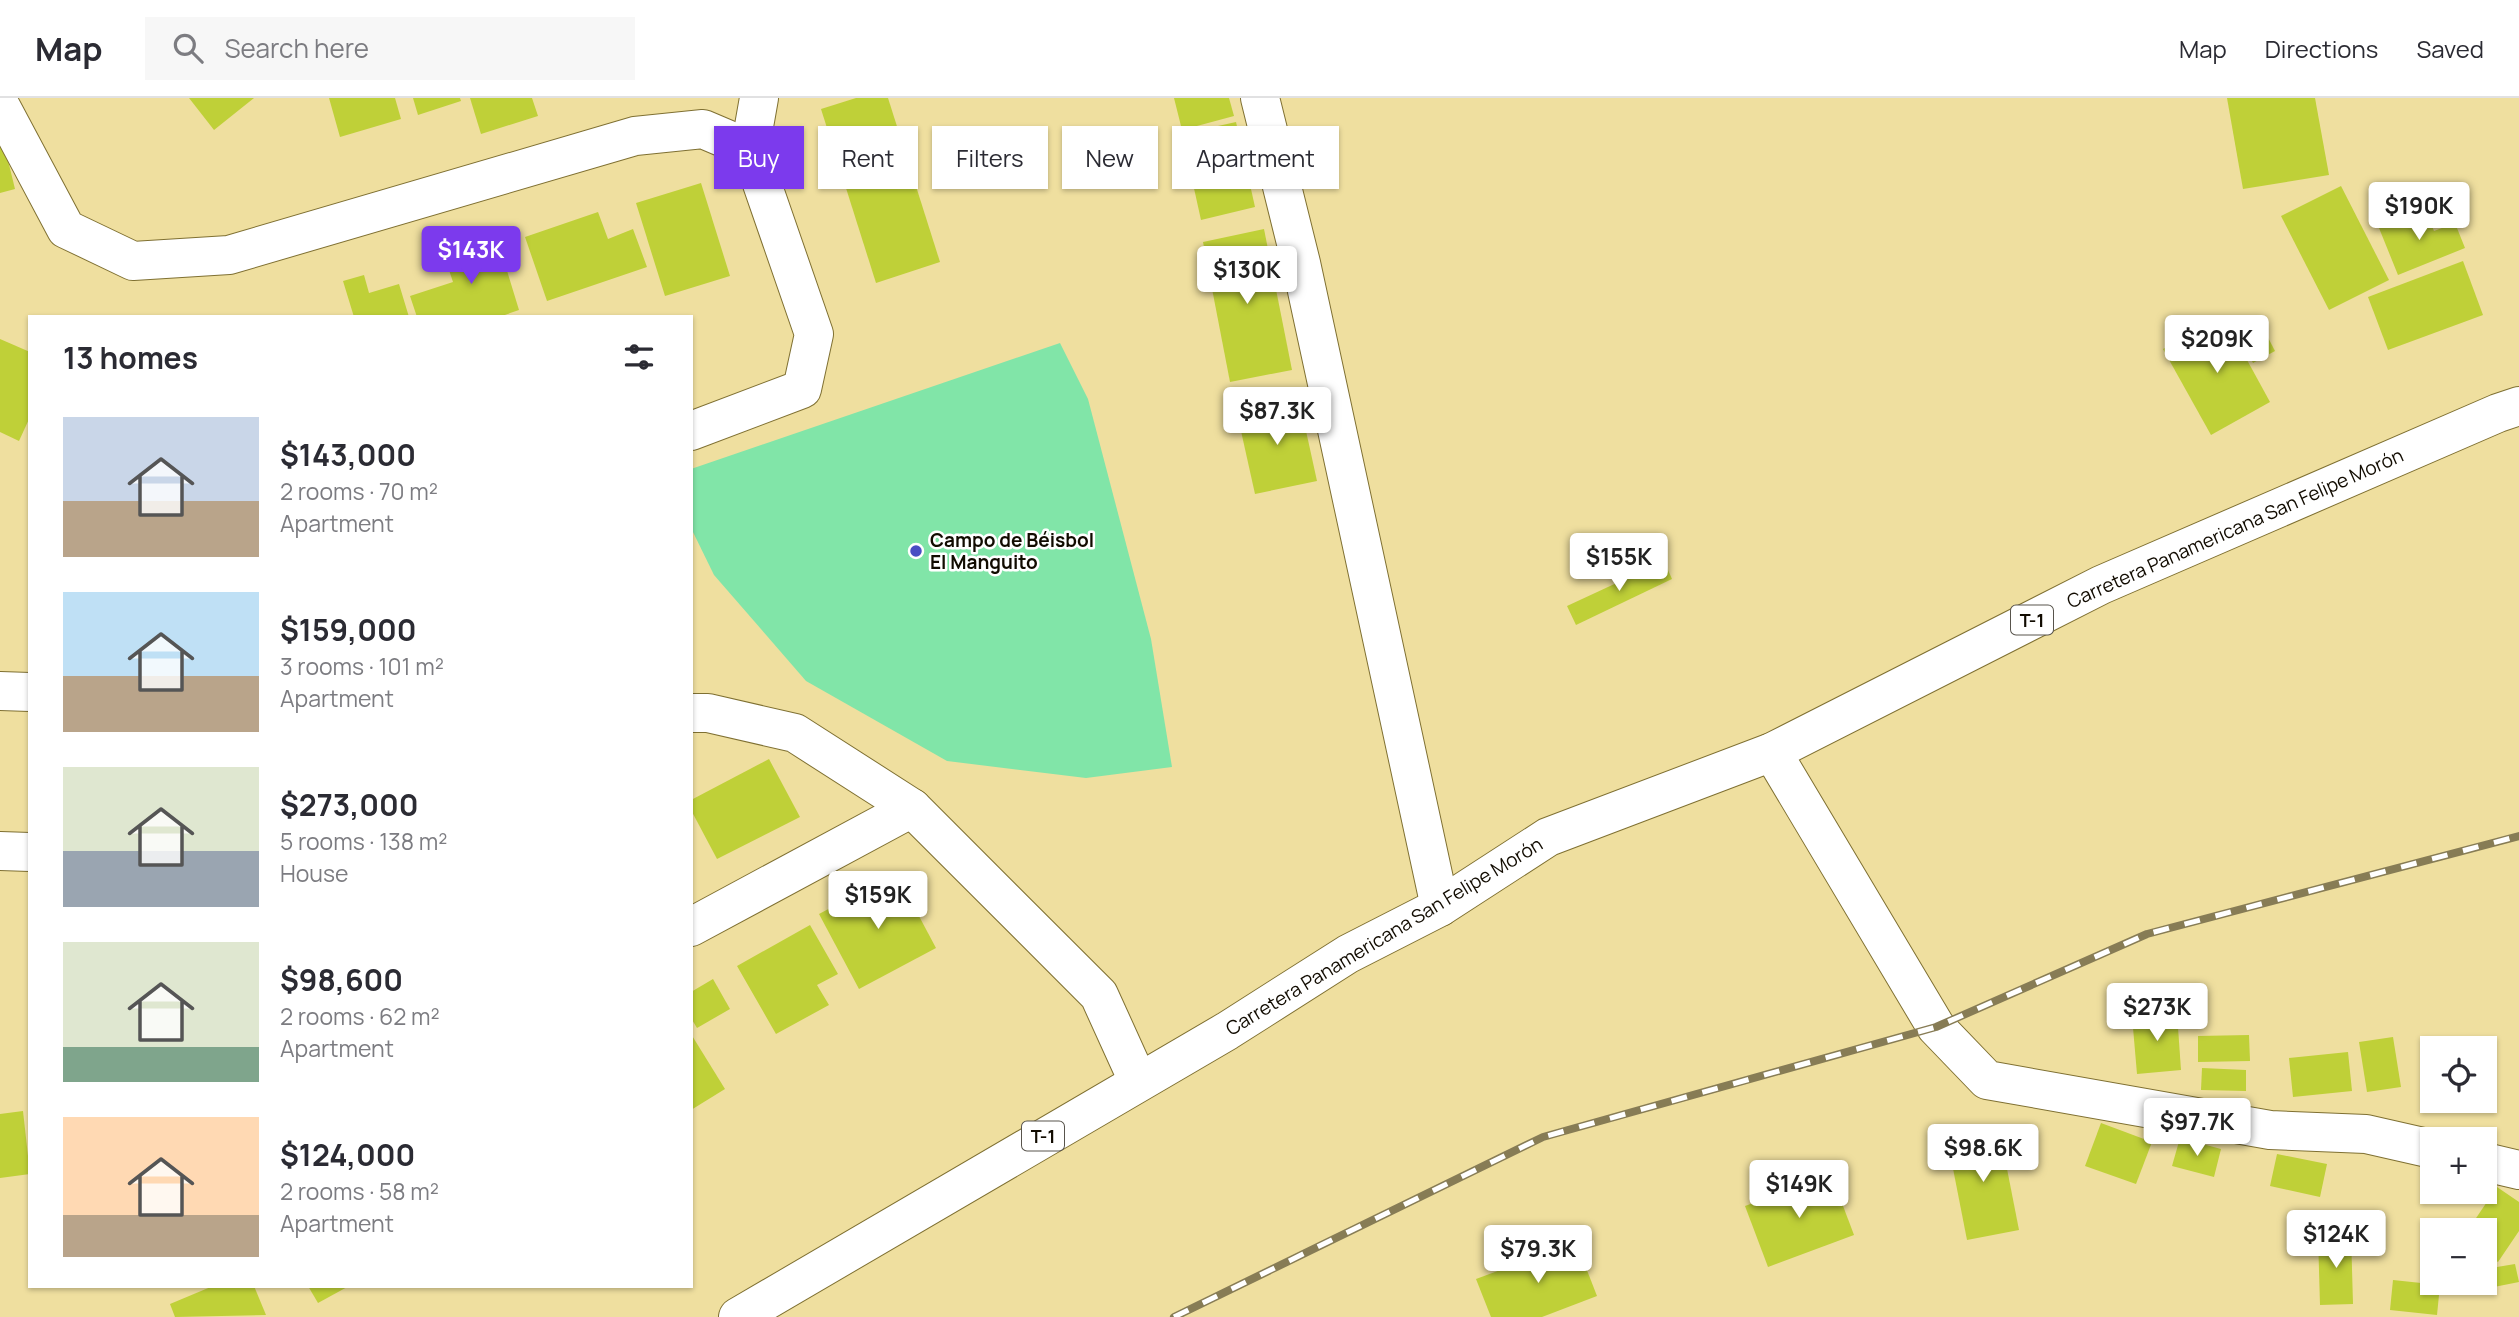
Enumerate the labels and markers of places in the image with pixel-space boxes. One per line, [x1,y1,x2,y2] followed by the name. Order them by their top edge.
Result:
[2370,183,2468,242] pin: $190K
[422,226,520,286] pin: $143K
[1198,246,1296,306] pin: $130K
[2168,316,2266,375] pin: $209K
[1220,388,1334,447] pin: $87.3K
[930,527,1094,575] place label: Campo de Béisbol El Manguito
[1570,533,1668,593] pin: $155K
[908,543,924,559] marker: Campo de Béisbol El Manguito
[829,872,927,931] pin: $159K
[2108,984,2206,1043] pin: $273K
[2140,1098,2254,1158] pin: $97.7K
[1926,1124,2040,1184] pin: $98.6K
[1750,1160,1848,1220] pin: $149K
[2287,1210,2385,1270] pin: $124K
[1481,1226,1595,1285] pin: $79.3K

